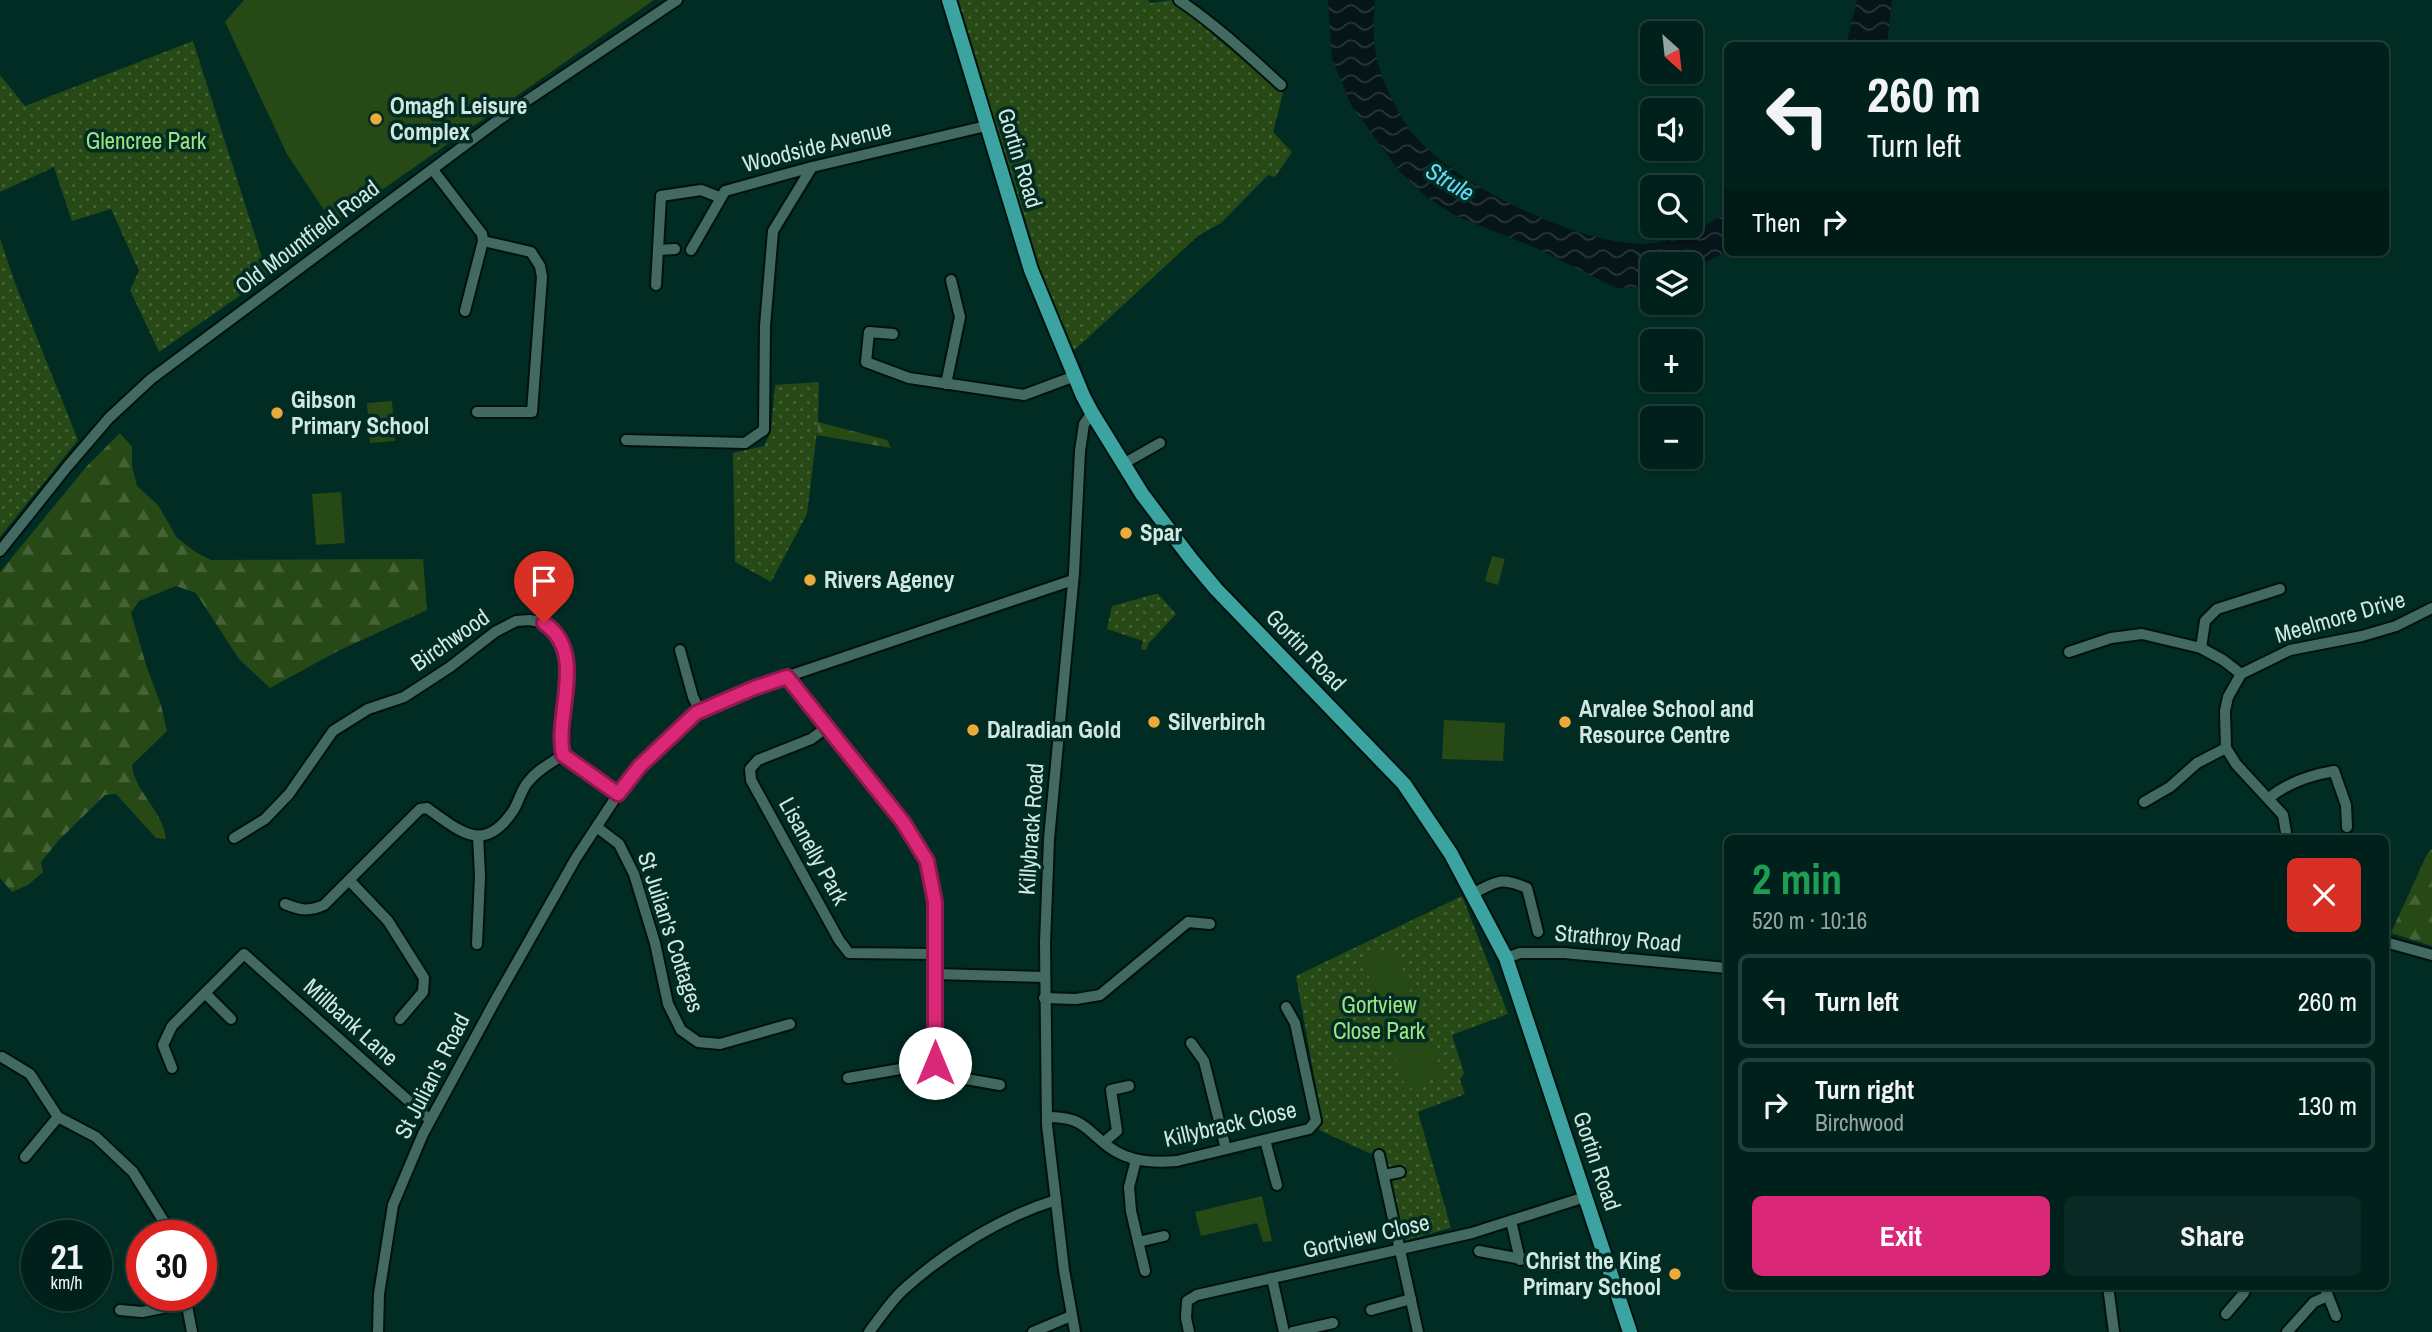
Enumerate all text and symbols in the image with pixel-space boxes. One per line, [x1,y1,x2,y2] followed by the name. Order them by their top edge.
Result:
[1640,21,1703,84] north arrow
[1640,21,1703,469] map controls
[1867,61,1981,127] text: 260 m
[1752,70,1843,161] icon: left
[390,90,527,147] place label: Omagh Leisure Complex
[1640,98,1703,161] button: sound
[991,104,1050,212] street label: Gortin Road
[368,111,384,127] marker: Omagh Leisure Complex
[739,112,895,179] street label: Woodside Avenue
[1867,124,1961,167] text: Turn left
[86,125,207,156] park label: Glencree Park
[1420,154,1481,208] water label: Strule
[228,172,385,301] street label: Old Mountfield Road
[1640,175,1703,238] button: search
[1815,203,1853,241] icon: right
[1752,205,1801,240] text: Then
[1640,252,1703,315] button: layers
[1640,329,1703,392] button: +
[291,384,429,441] place label: Gibson Primary School
[269,405,285,421] marker: Gibson Primary School
[1640,406,1703,469] button: −
[1140,517,1183,548] place label: Spar
[1118,525,1134,541] marker: Spar
[514,551,574,623] pin
[525,562,563,600] icon: arrive
[824,564,955,595] place label: Rivers Agency
[802,572,818,588] marker: Rivers Agency
[2271,583,2409,650] street label: Meelmore Drive
[404,601,495,678] street label: Birchwood
[1260,602,1353,697] street label: Gortin Road
[1579,693,1754,750] place label: Arvalee School and Resource Centre
[1168,706,1266,737] place label: Silverbirch
[987,714,1121,745] place label: Dalradian Gold
[1146,714,1162,730] marker: Silverbirch
[1557,714,1573,730] marker: Arvalee School and Resource Centre
[965,722,981,738] marker: Dalradian Gold
[1010,762,1051,896] street label: Killybrack Road
[772,791,857,911] street label: Lisanelly Park
[631,848,712,1016] street label: St Julian's Cottages
[1752,851,1842,907] text: 2 min
[2287,858,2361,932] button: close
[1752,905,1867,936] text: 520 m · 10:16
[1554,917,1683,958] street label: Strathroy Road
[297,971,405,1072] street label: Millbank Lane
[1756,982,1794,1020] icon: left
[1815,984,1899,1019] text: Turn left
[2298,984,2357,1019] text: 260 m
[1333,989,1426,1046] park label: Gortview Close Park
[387,1008,476,1144] street label: St Julian's Road
[898,1026,972,1100] position arrow
[1815,1072,1914,1107] text: Turn right
[1756,1086,1794,1124] icon: right
[2298,1088,2357,1123] text: 130 m
[1161,1093,1299,1154] street label: Killybrack Close
[1566,1107,1629,1214] street label: Gortin Road
[1815,1107,1904,1138] text: Birchwood
[1752,1196,2050,1276] button: Exit
[2064,1196,2361,1276] button: Share
[1300,1206,1432,1265] street label: Gortview Close
[126,1220,217,1311] speed limit sign: 30
[51,1233,82,1280] text: 21
[1523,1245,1661,1302] place label: Christ the King Primary School
[1667,1266,1683,1282] marker: Christ the King Primary School
[51,1270,83,1295] text: km/h

